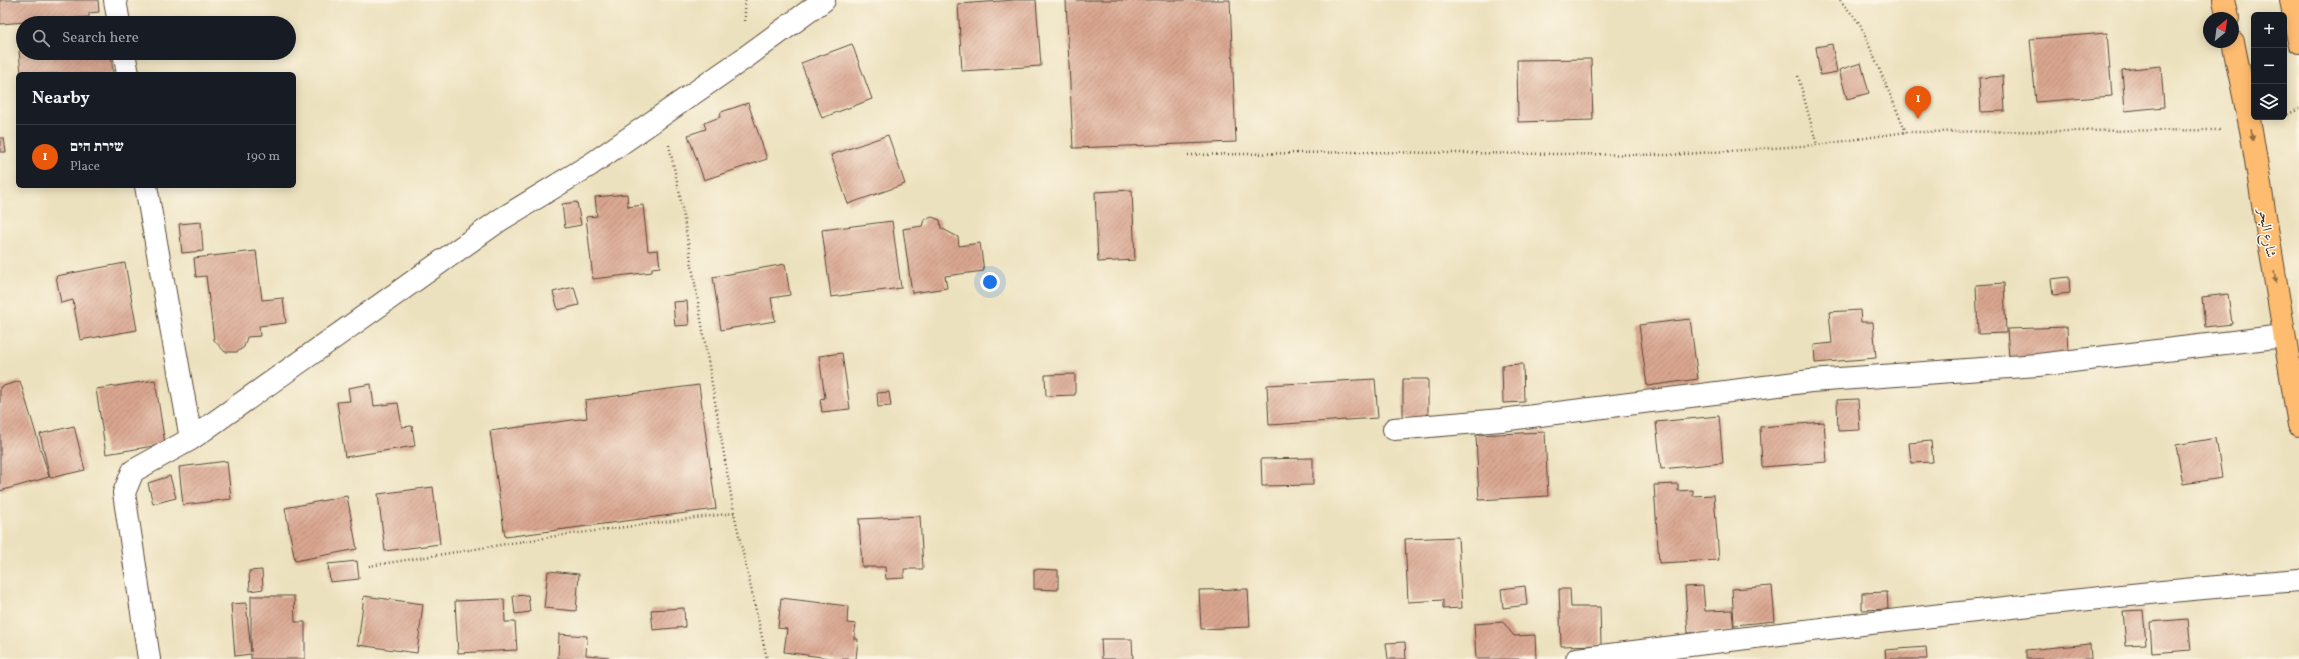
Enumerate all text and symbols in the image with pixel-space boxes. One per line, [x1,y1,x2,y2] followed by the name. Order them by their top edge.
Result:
[2203,12,2239,48] north arrow
[2251,12,2287,120] map controls
[2251,12,2287,48] button: +
[16,16,296,60] search box
[30,27,52,49] icon: search
[62,28,139,49] text: Search here
[2251,48,2287,84] button: −
[2251,84,2287,120] button: layers
[1905,86,1931,119] pin: 1
[32,87,90,110] text: Nearby
[2249,129,2255,141] one-way arrow
[70,137,124,158] text: שירת הים
[42,148,48,166] text: 1
[246,148,280,166] text: 190 m
[70,158,100,176] text: Place
[2252,205,2280,259] street label: شارع البحر
[2272,271,2278,283] one-way arrow
[980,272,1000,292] your location

